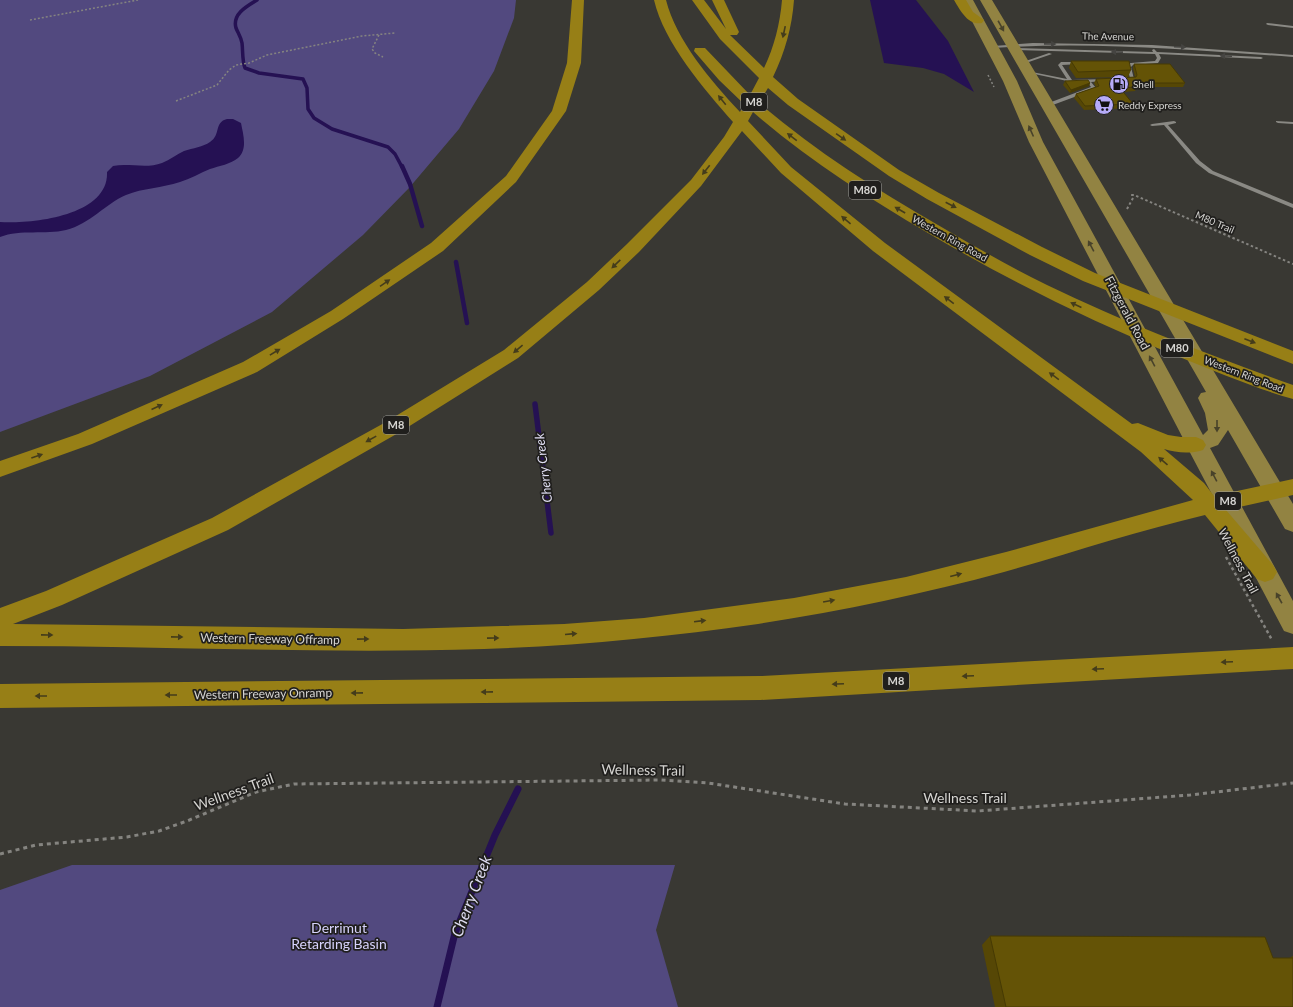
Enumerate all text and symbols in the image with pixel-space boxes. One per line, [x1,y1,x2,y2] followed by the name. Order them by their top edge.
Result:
[997,20,1004,31] one-way arrow
[780,26,786,38] one-way arrow
[1082,30,1134,42] street label: The Avenue
[1044,41,1057,47] one-way arrow
[1174,44,1186,51] one-way arrow
[1110,49,1123,55] one-way arrow
[1220,52,1232,59] one-way arrow
[1108,73,1130,95] fuel station icon: Shell
[1133,78,1154,90] place label: Shell
[741,93,767,111] road number: M8
[717,94,726,105] one-way arrow
[1093,94,1115,116] supermarket icon: Reddy Express
[1118,99,1182,111] place label: Reddy Express
[1028,126,1034,137] one-way arrow
[787,132,798,141] one-way arrow
[835,133,846,141] one-way arrow
[702,165,710,176] one-way arrow
[849,181,881,199] road number: M80
[945,202,957,209] one-way arrow
[894,206,906,213] one-way arrow
[1194,208,1236,236] street label: M80 Trail
[910,212,990,264] street label: Western Ring Road
[840,215,851,224] one-way arrow
[1088,241,1095,252] one-way arrow
[611,259,621,269] one-way arrow
[1102,273,1153,352] street label: Fitzgerald Road
[379,279,390,287] one-way arrow
[943,295,954,304] one-way arrow
[1070,302,1081,308] one-way arrow
[1161,339,1193,357] road number: M80
[1245,339,1257,345] one-way arrow
[512,344,523,353] one-way arrow
[269,349,281,356] one-way arrow
[1203,353,1285,395] street label: Western Ring Road
[1149,356,1155,367] one-way arrow
[1048,372,1059,380] one-way arrow
[151,404,163,410] one-way arrow
[383,416,409,434] road number: M8
[1214,419,1220,432] one-way arrow
[531,431,555,504] water label: Cherry Creek
[366,436,377,442] one-way arrow
[31,453,43,459] one-way arrow
[1158,456,1169,465] one-way arrow
[1210,470,1217,482] one-way arrow
[1215,492,1241,510] road number: M8
[1215,526,1262,596] street label: Wellness Trail
[950,571,962,577] one-way arrow
[1275,592,1282,604] one-way arrow
[823,598,835,604] one-way arrow
[694,617,706,624] one-way arrow
[200,630,340,647] street label: Western Freeway Offramp
[565,630,577,637] one-way arrow
[41,632,54,638] one-way arrow
[171,634,183,641] one-way arrow
[487,635,500,641] one-way arrow
[357,636,370,642] one-way arrow
[1221,658,1233,665] one-way arrow
[1091,666,1104,672] one-way arrow
[883,672,909,690] road number: M8
[962,673,974,680] one-way arrow
[832,680,844,687] one-way arrow
[194,685,332,702] street label: Western Freeway Onramp
[481,688,493,695] one-way arrow
[350,690,363,696] one-way arrow
[164,692,177,698] one-way arrow
[34,693,47,699] one-way arrow
[601,760,685,779] street label: Wellness Trail
[192,769,276,814] street label: Wellness Trail
[923,789,1007,806] street label: Wellness Trail
[446,852,495,939] water label: Cherry Creek
[291,919,387,952] park label: Derrimut Retarding Basin

